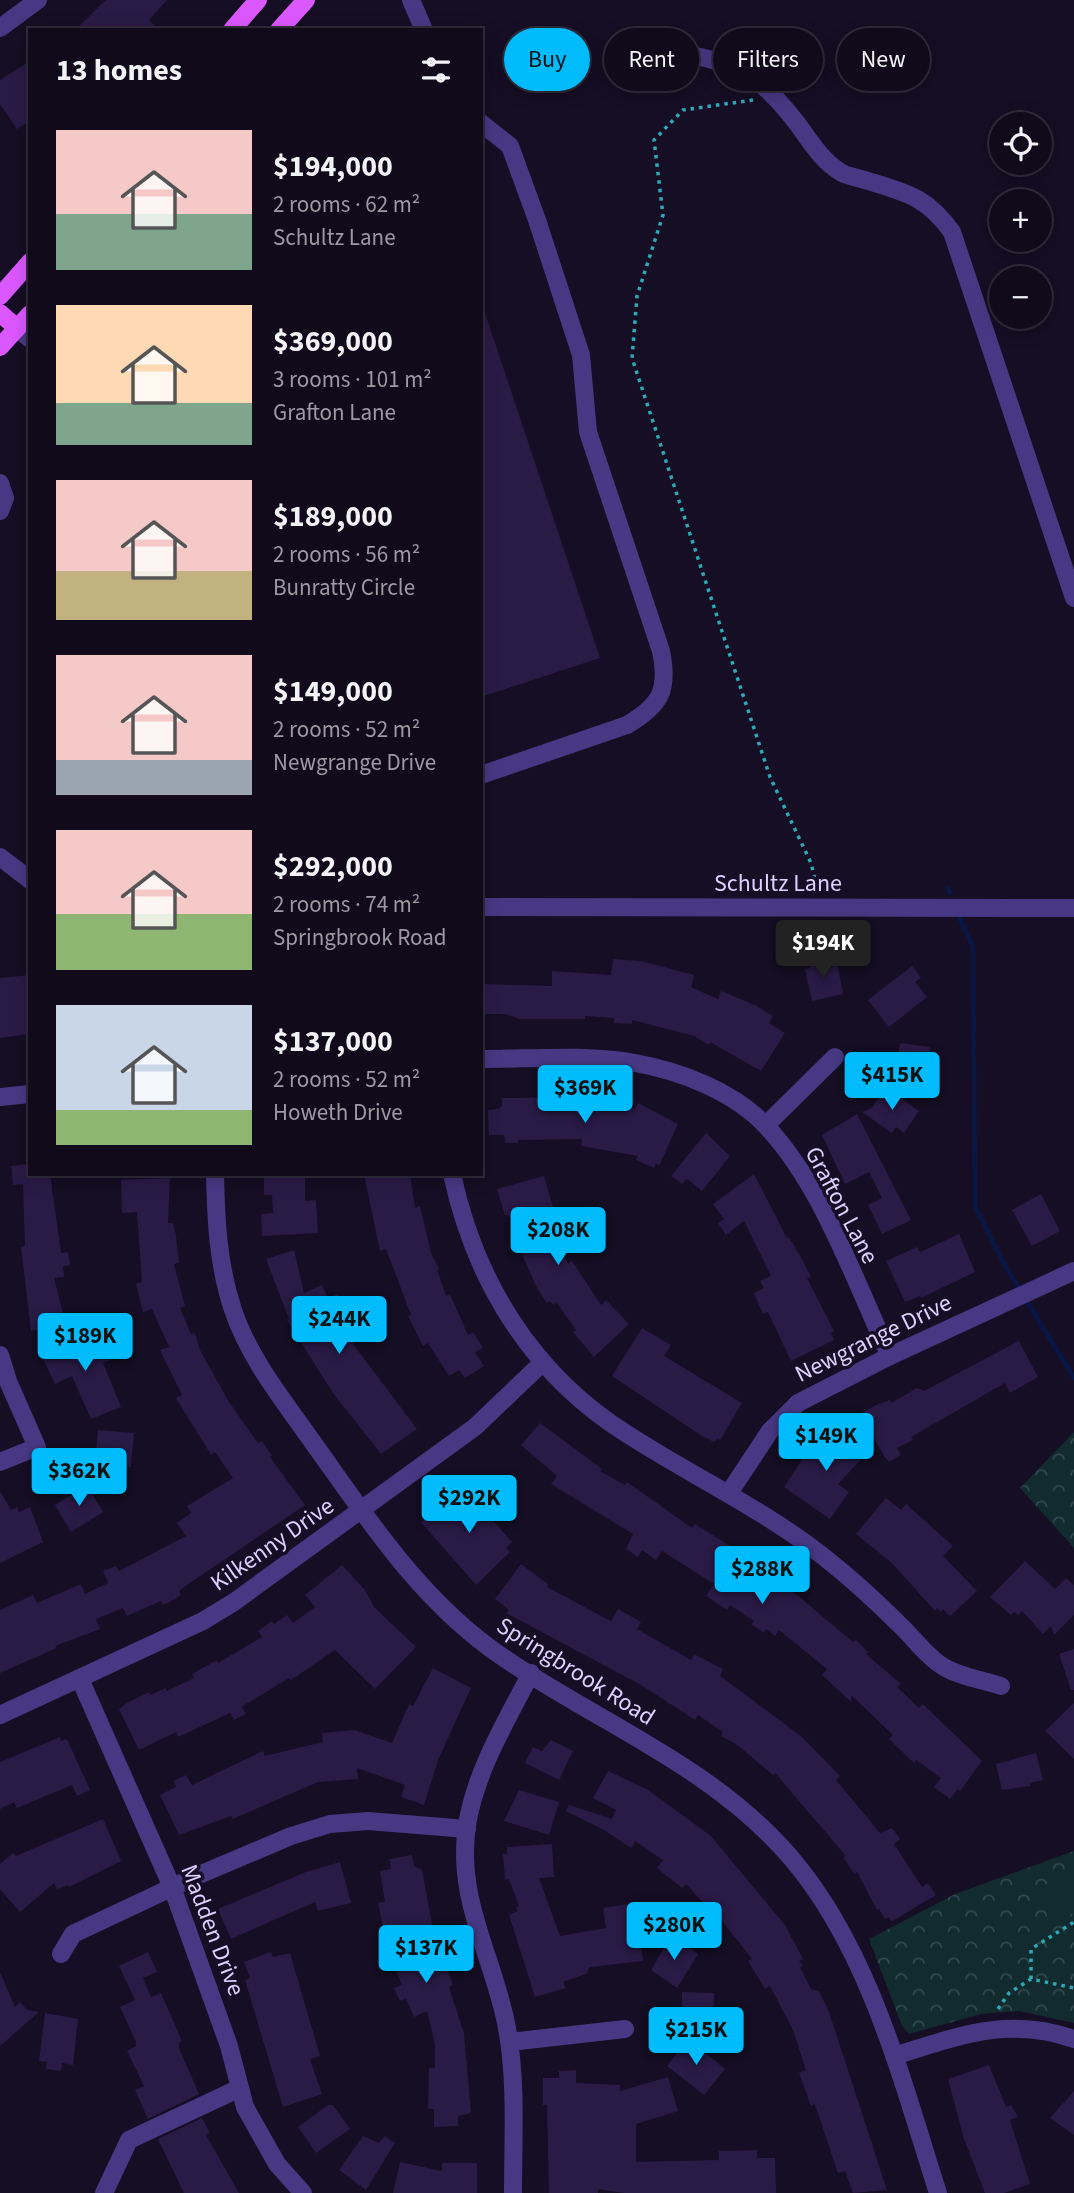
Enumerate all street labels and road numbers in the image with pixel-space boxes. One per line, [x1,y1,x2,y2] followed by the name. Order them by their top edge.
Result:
[714,866,842,901] street label: Schultz Lane
[796,1140,887,1270] street label: Grafton Lane
[789,1285,957,1392] street label: Newgrange Drive
[203,1489,341,1600] street label: Kilkenny Drive
[490,1609,662,1734] street label: Springbrook Road
[171,1859,254,2001] street label: Madden Drive

